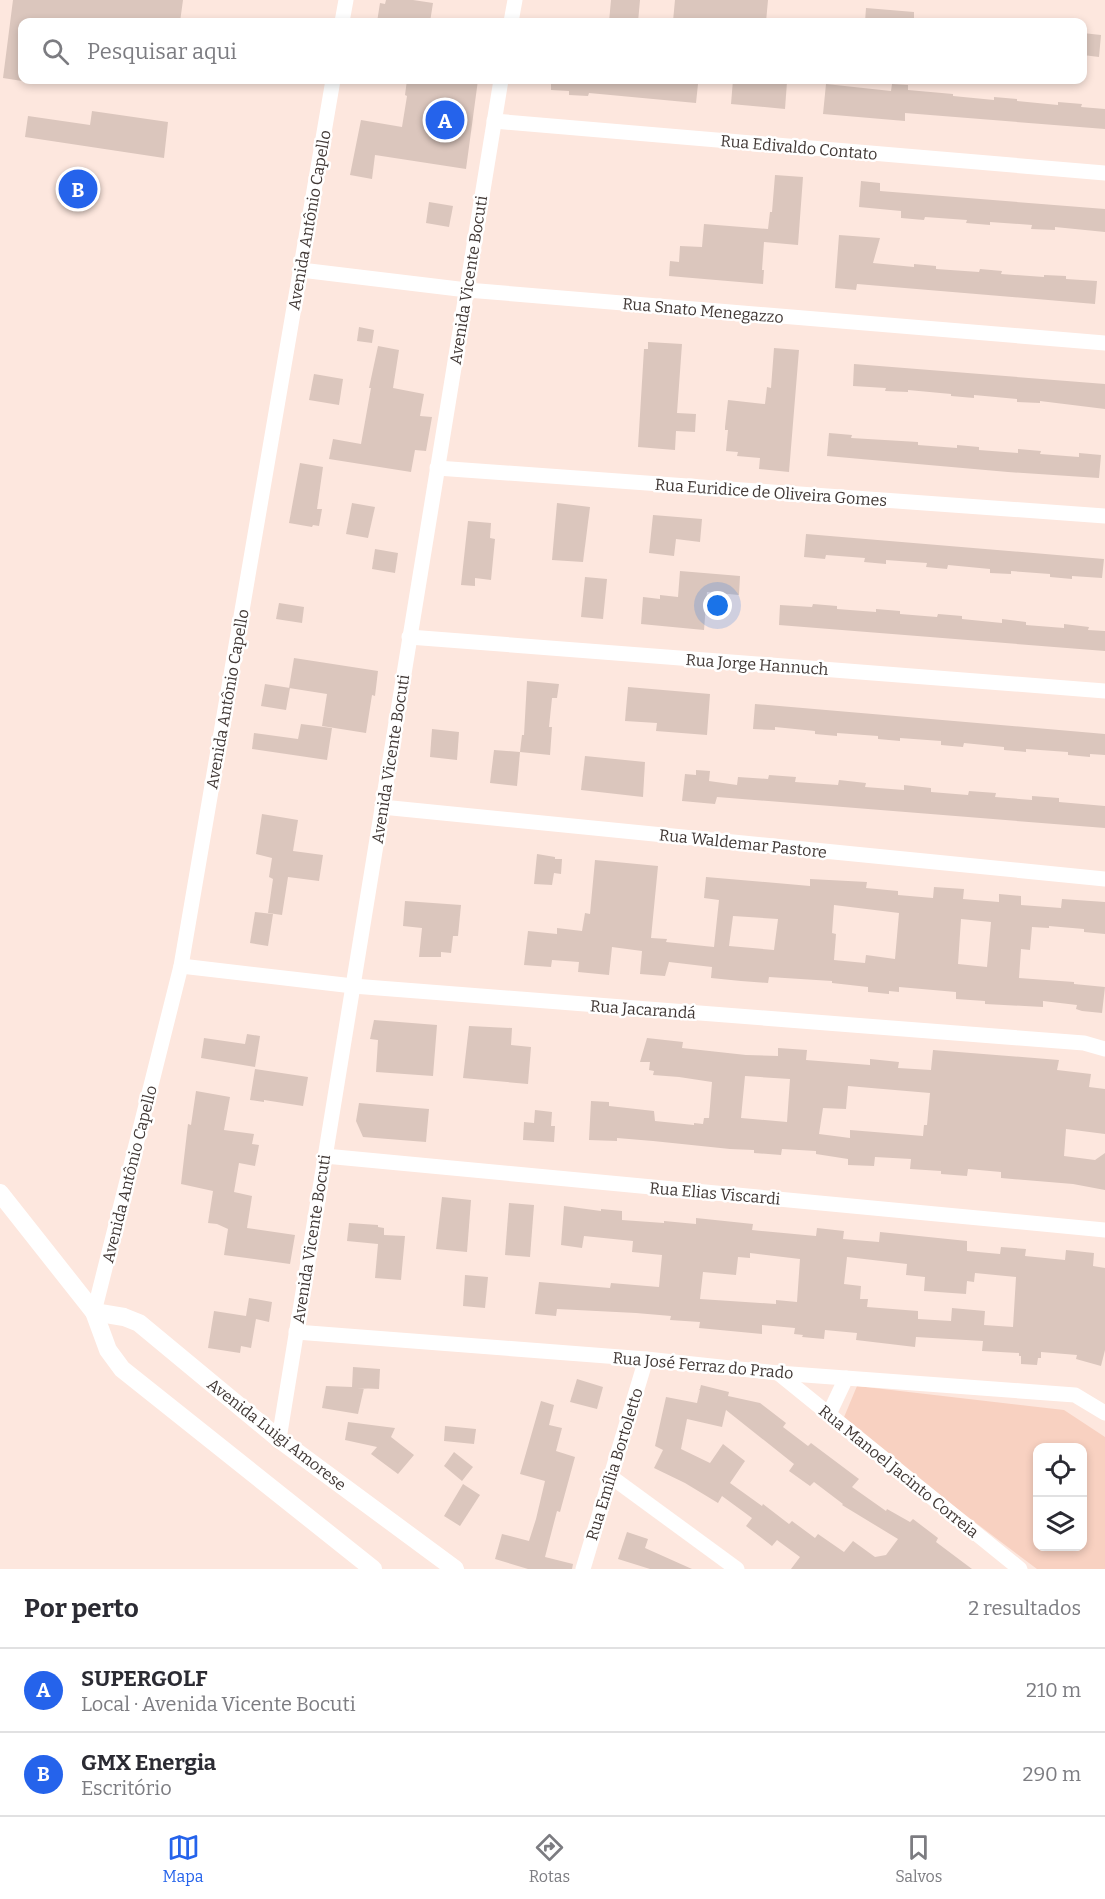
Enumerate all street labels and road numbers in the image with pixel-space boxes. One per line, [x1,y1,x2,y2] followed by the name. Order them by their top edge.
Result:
[284,129,335,311] street label: Avenida Antônio Capello
[720,131,878,164] street label: Rua Edivaldo Contato
[446,194,491,366] street label: Avenida Vicente Bocuti
[622,294,784,327] street label: Rua Snato Menegazzo
[654,475,888,510] street label: Rua Euridice de Oliveira Gomes
[202,608,253,790] street label: Avenida Antônio Capello
[685,650,829,679] street label: Rua Jorge Hannuch
[368,673,413,845] street label: Avenida Vicente Bocuti
[658,825,828,862] street label: Rua Waldemar Pastore
[589,996,697,1023] street label: Rua Jacarandá
[98,1083,161,1265] street label: Avenida Antônio Capello
[289,1153,334,1325] street label: Avenida Vicente Bocuti
[649,1178,781,1209] street label: Rua Elias Viscardi
[612,1348,794,1383] street label: Rua José Ferraz do Prado
[204,1374,350,1494] street label: Avenida Luigi Amorese
[582,1386,647,1543] street label: Rua Emília Bortoletto
[815,1401,983,1542] street label: Rua Manoel Jacinto Correia

